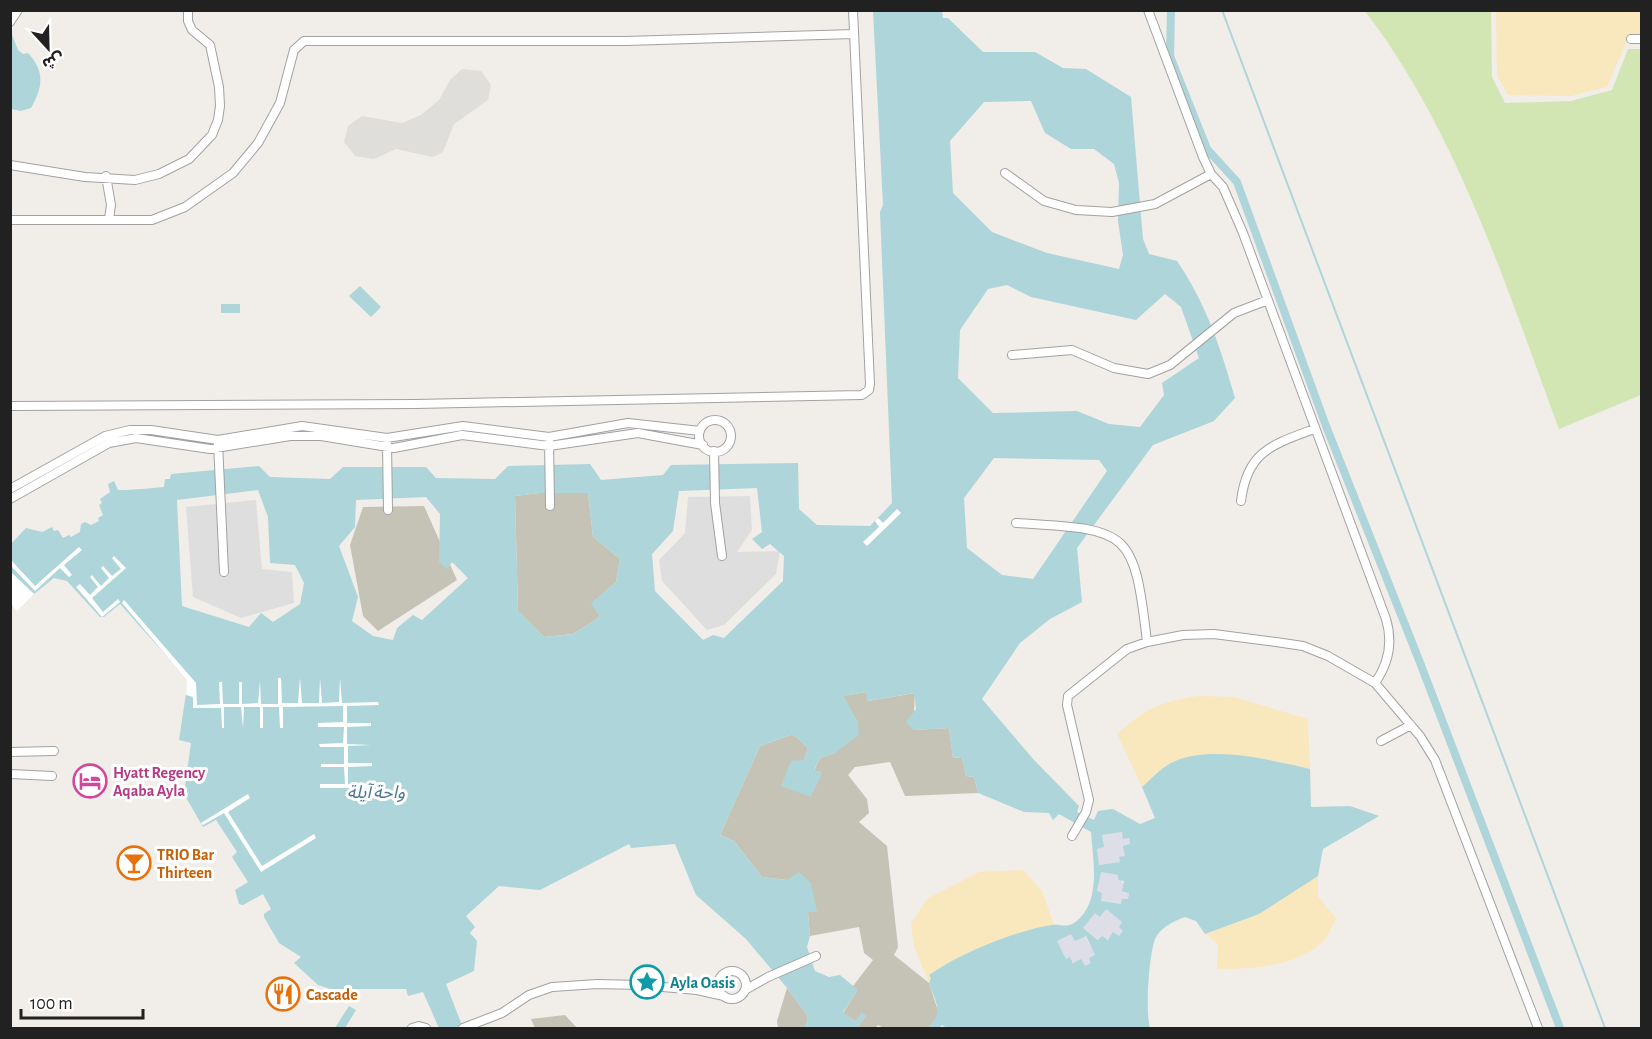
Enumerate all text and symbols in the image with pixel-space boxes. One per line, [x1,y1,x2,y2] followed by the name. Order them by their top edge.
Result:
[18,18,78,78] north arrow
[40,49,66,73] text: ش
[72,763,108,799] hotel icon: Hyatt Regency Aqaba Ayla
[113,765,206,800] place label: Hyatt Regency Aqaba Ayla
[347,783,405,803] water label: واحة آيلة
[116,845,152,881] bar icon: TRIO Bar Thirteen
[157,847,215,881] place label: TRIO Bar Thirteen
[629,964,665,1000] place icon: Ayla Oasis
[670,975,735,992] place label: Ayla Oasis
[265,976,301,1012] restaurant icon: Cascade
[21,982,142,1020] scale bar
[306,987,358,1003] place label: Cascade
[30,995,73,1013] text: 100 m

